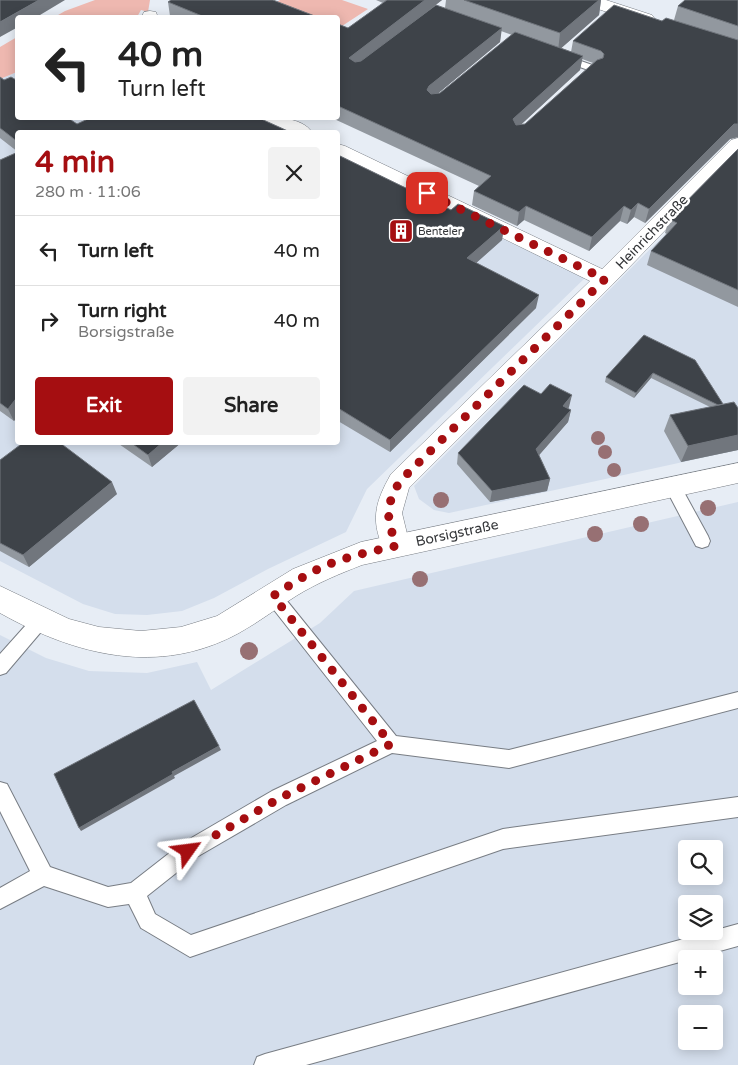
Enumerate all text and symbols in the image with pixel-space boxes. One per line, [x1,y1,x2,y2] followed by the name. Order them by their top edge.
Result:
[118,34,203,76] text: 40 m
[35,35,100,100] icon: left
[118,76,206,102] text: Turn left
[35,144,115,181] text: 4 min
[268,147,320,199] button: close
[406,172,448,214] pin
[413,179,441,207] icon: arrive
[35,182,141,202] text: 280 m · 11:06
[612,191,692,273] street label: Heinrichstraße
[388,218,414,244] building icon: Benteler
[418,225,463,238] place label: Benteler
[35,237,63,265] icon: left
[78,240,154,262] text: Turn left
[274,240,320,262] text: 40 m
[78,300,166,322] text: Turn right
[35,307,63,335] icon: right
[274,310,320,332] text: 40 m
[78,322,174,342] text: Borsigstraße
[35,377,173,435] button: Exit
[183,377,320,435] button: Share
[414,516,500,550] street label: Borsigstraße
[161,824,213,876] position arrow
[678,840,723,1050] map controls
[678,840,723,885] button: search
[678,895,723,940] button: layers
[678,950,723,995] button: +
[678,1005,723,1050] button: −

